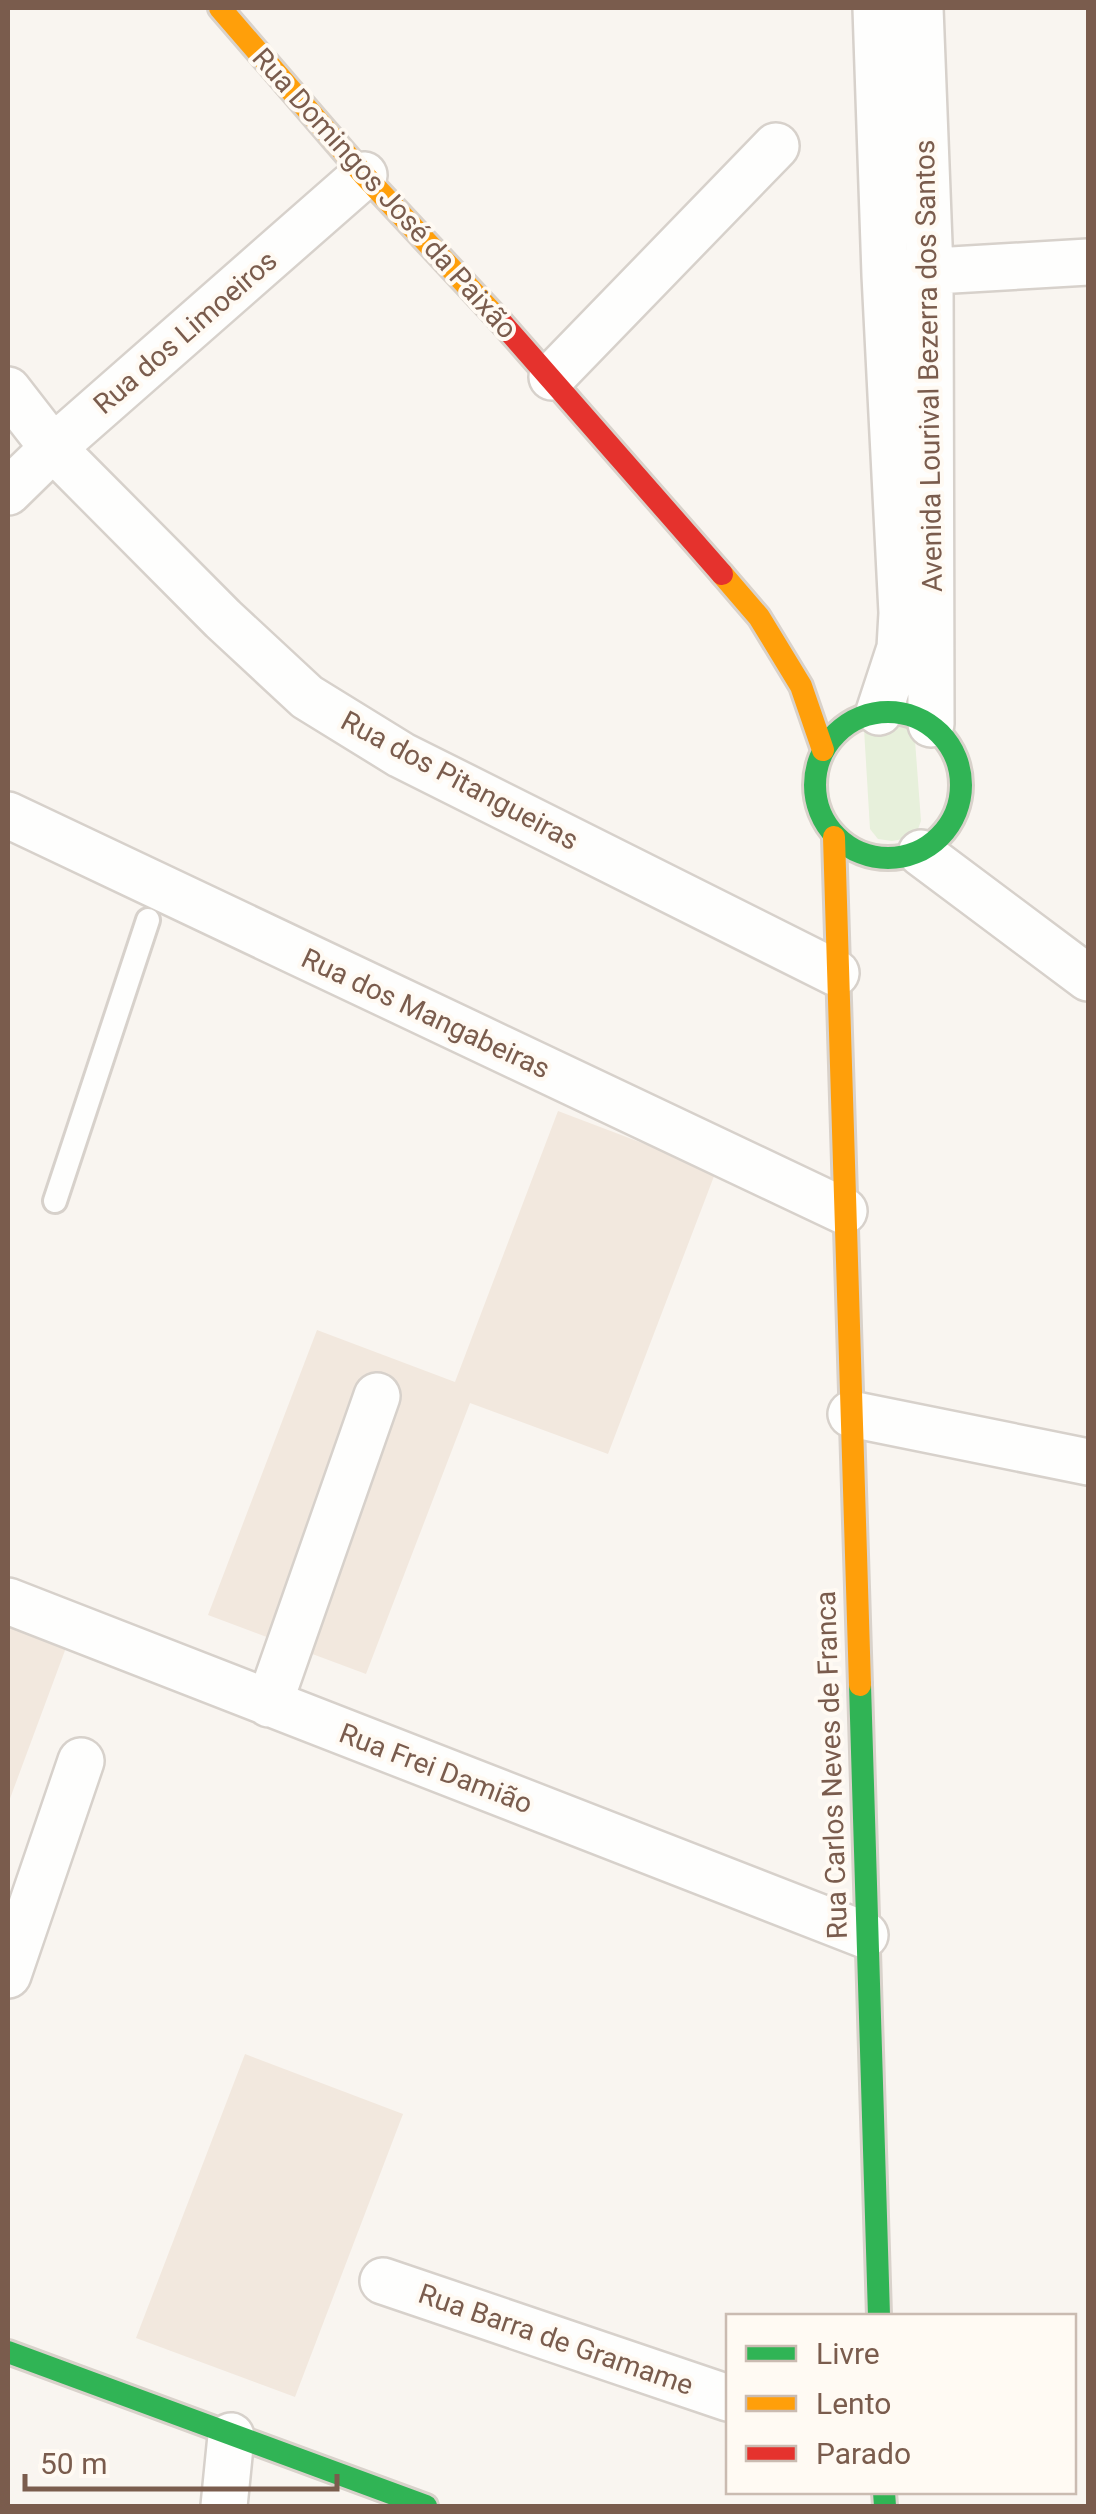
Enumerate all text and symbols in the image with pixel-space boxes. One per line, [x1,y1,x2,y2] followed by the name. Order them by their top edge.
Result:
[245,41,524,345] street label: Rua Domingos José da Paixão
[908,140,949,592] street label: Avenida Lourival Bezerra dos Santos
[87,244,284,421] street label: Rua dos Limoeiros
[336,704,584,857] street label: Rua dos Pitangueiras
[296,941,555,1085] street label: Rua dos Mangabeiras
[809,1590,854,1940] street label: Rua Carlos Neves de Franca
[335,1717,537,1820] street label: Rua Frei Damião
[414,2277,697,2402] street label: Rua Barra de Gramame
[726,2314,1076,2494] legend
[816,2336,880,2371] text: Livre
[816,2386,891,2421] text: Lento
[25,2429,338,2491] scale bar
[816,2436,911,2471] text: Parado
[40,2446,107,2481] text: 50 m

